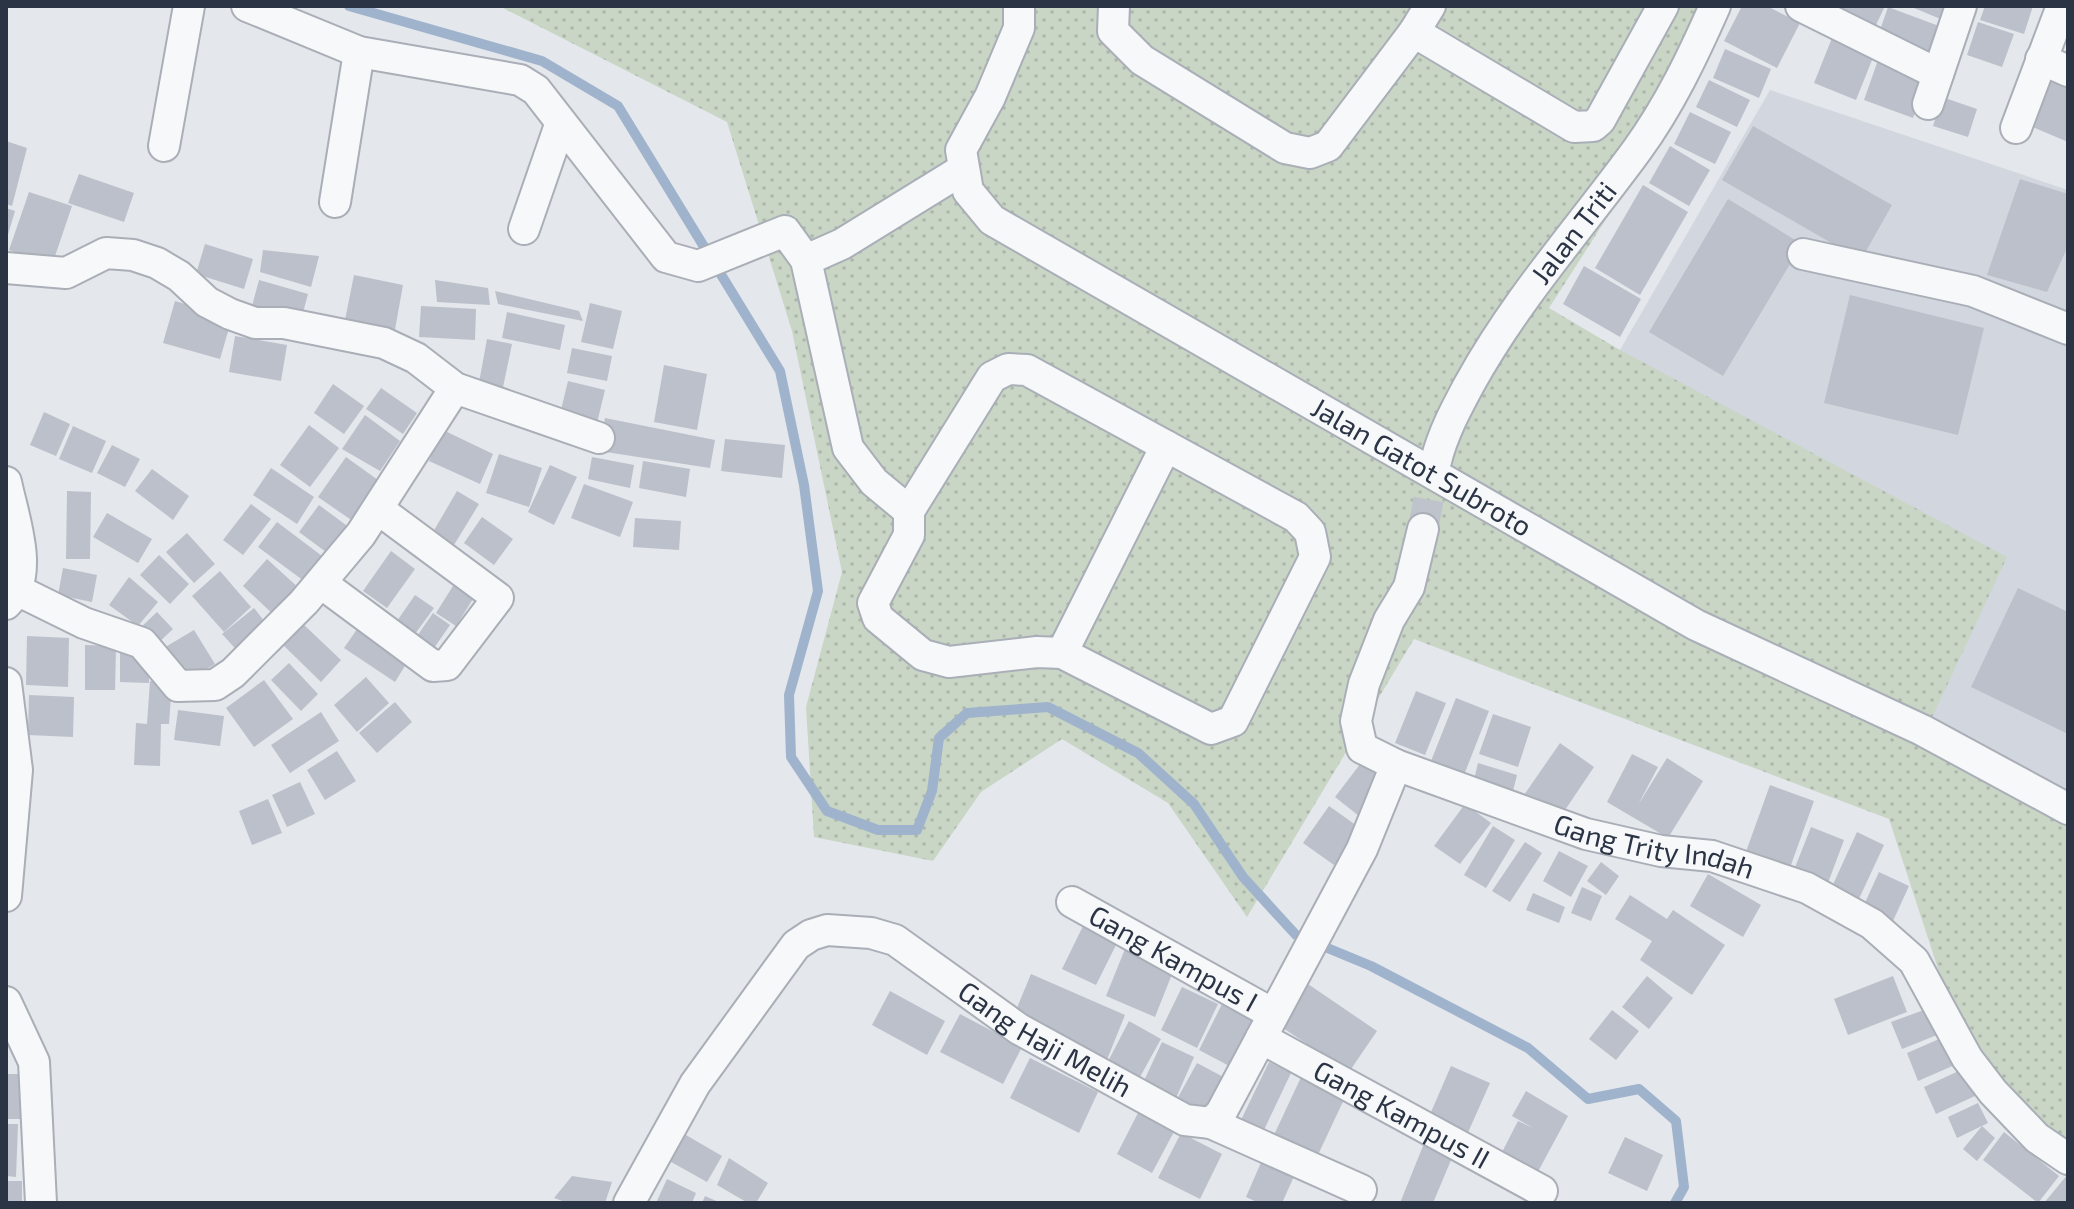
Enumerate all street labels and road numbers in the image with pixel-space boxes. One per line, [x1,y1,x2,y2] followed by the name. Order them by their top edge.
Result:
[1523,174,1623,290] street label: Jalan Triti
[1306,390,1538,543] street label: Jalan Gatot Subroto
[1549,806,1759,885] street label: Gang Trity Indah
[1084,897,1264,1018] street label: Gang Kampus I
[952,973,1138,1104] street label: Gang Haji Melih
[1308,1052,1496,1175] street label: Gang Kampus II

